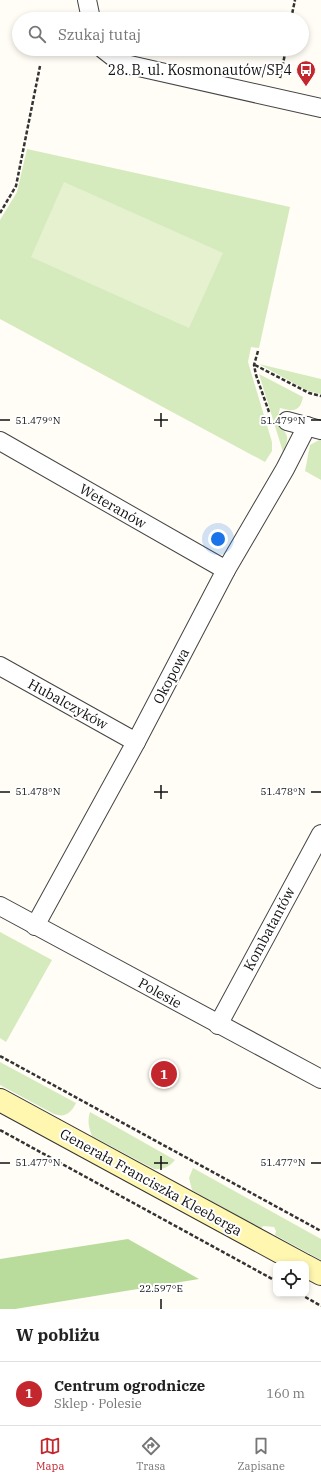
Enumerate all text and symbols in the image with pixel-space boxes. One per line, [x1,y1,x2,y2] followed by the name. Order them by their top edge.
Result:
[12,12,309,56] search box
[26,23,48,45] icon: search
[58,25,141,44] text: Szukaj tutaj
[295,59,317,87] bus stop icon: 28. B. ul. Kosmonautów/SP4
[108,61,292,79] place label: 28. B. ul. Kosmonautów/SP4
[15,414,61,427] text: 51.479°N
[260,414,306,427] text: 51.479°N
[76,480,150,532] street label: Weteranów
[208,529,228,549] your location
[149,645,193,707] street label: Okopowa
[25,675,111,733] street label: Hubalczyków
[15,785,61,798] text: 51.478°N
[260,785,306,798] text: 51.478°N
[239,884,299,974] street label: Kombatantów
[135,974,185,1012] street label: Polesie
[151,1059,177,1089] pin: 1
[57,1124,245,1240] street label: Generała Franciszka Kleeberga
[15,1156,61,1169] text: 51.477°N
[260,1156,306,1169] text: 51.477°N
[273,1261,309,1297] map controls
[273,1261,309,1297] button: locate
[139,1282,183,1295] text: 22.597°E
[16,1324,100,1346] text: W pobliżu
[54,1376,205,1395] text: Centrum ogrodnicze
[25,1385,33,1402] text: 1
[266,1385,305,1402] text: 160 m
[54,1395,142,1412] text: Sklep · Polesie
[36,1435,64,1473] tab: Mapa
[136,1435,166,1473] tab: Trasa
[238,1435,285,1473] tab: Zapisane

